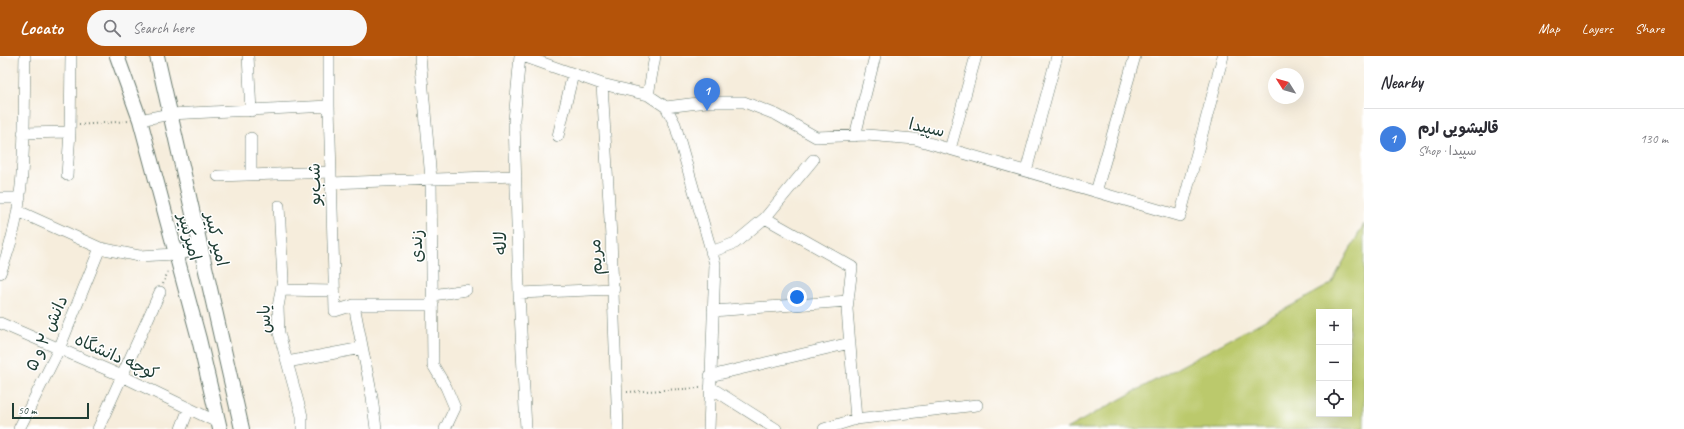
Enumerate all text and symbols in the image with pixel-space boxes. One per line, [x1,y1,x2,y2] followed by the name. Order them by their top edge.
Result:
[87,10,367,46] search box
[20,16,63,40] text: Locato
[101,17,123,39] icon: search
[133,19,194,38] text: Search here
[1538,20,1560,37] text: Map
[1582,20,1613,37] text: Layers
[1635,20,1664,37] text: Share
[1268,68,1304,104] north arrow
[1380,72,1423,93] text: Nearby
[694,78,720,111] pin: 1
[907,113,947,143] street label: سپیدا
[1418,119,1499,138] text: قالیشویی ارم
[1390,131,1396,147] text: 1
[1640,131,1668,147] text: 130 m
[1418,143,1477,159] text: Shop · سپیدا
[304,163,325,207] street label: شب‌بو
[200,208,233,268] street label: امیر کبیر
[173,209,206,263] street label: امیرکبیر
[406,230,427,262] street label: زندی
[490,231,511,255] street label: لاله
[584,238,609,275] street label: مریم
[787,287,807,307] your location
[21,292,72,374] street label: دانش ۲ و ۵
[254,304,275,334] street label: یاس
[1316,309,1352,417] map controls
[1316,309,1352,345] button: +
[72,329,162,384] street label: کوچه دانشگاه
[1316,345,1352,381] button: −
[1316,381,1352,417] button: locate
[12,401,89,420] scale bar
[18,403,37,417] text: 50 m

